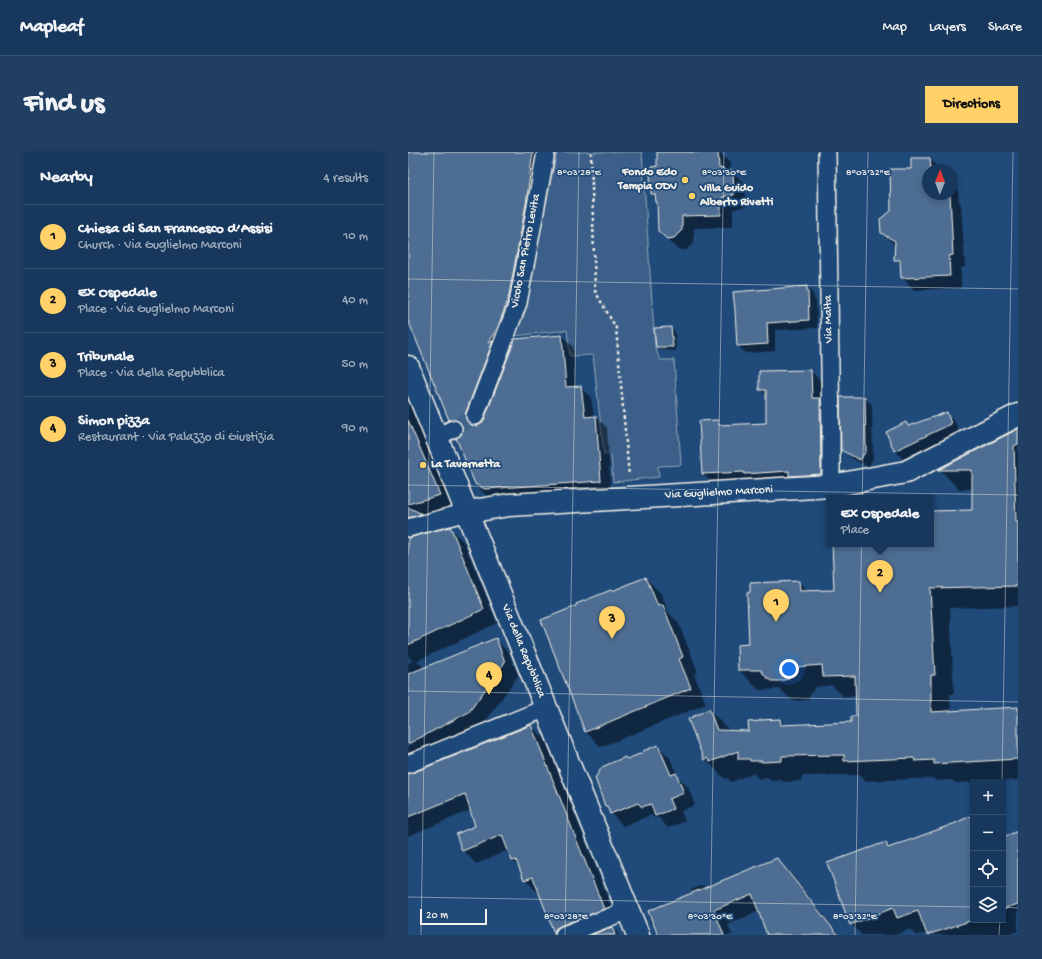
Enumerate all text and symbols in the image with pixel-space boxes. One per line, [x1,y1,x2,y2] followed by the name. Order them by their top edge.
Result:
[20,16,83,39] text: Mapleaf
[883,19,907,36] text: Map
[929,19,966,36] text: Layers
[988,19,1022,36] text: Share
[925,86,1018,123] button: Directions
[24,88,104,121] text: Find us
[922,164,958,200] north arrow
[617,166,678,194] place label: Fondo Edo Tempia ODV
[557,167,602,179] text: 8°03'28"E
[702,167,747,179] text: 8°03'30"E
[846,167,891,179] text: 8°03'32"E
[40,168,93,188] text: Nearby
[324,171,368,186] text: 4 results
[680,175,690,185] marker: Fondo Edo Tempia ODV
[699,182,774,210] place label: Villa Guido Alberto Rivetti
[687,191,697,201] marker: Villa Guido Alberto Rivetti
[508,193,544,310] street label: Vicolo San Pietro Levita
[78,220,273,238] text: Chiesa di San Francesco d’Assisi
[50,229,56,244] text: 1
[343,229,368,244] text: 10 m
[78,238,242,253] text: Church · Via Guglielmo Marconi
[78,284,157,302] text: Ex Ospedale
[50,293,56,308] text: 2
[342,293,368,308] text: 40 m
[822,295,836,344] street label: Via Malta
[78,302,234,317] text: Place · Via Guglielmo Marconi
[78,348,134,366] text: Tribunale
[50,357,56,372] text: 3
[341,357,368,372] text: 50 m
[78,366,224,381] text: Place · Via della Repubblica
[78,412,150,430] text: Simon pizza
[50,421,56,436] text: 4
[342,421,368,436] text: 90 m
[78,430,274,445] text: Restaurant · Via Palazzo di Giustizia
[431,458,502,472] place label: La Tavernetta
[418,460,428,470] marker: La Tavernetta
[664,483,774,503] street label: Via Guglielmo Marconi
[826,495,934,547] popup
[841,505,919,523] text: Ex Ospedale
[841,523,869,538] text: Place
[867,560,893,593] pin: 2
[763,589,789,622] pin: 1
[498,601,548,700] street label: Via della Repubblica
[599,606,625,639] pin: 3
[779,659,799,679] your location
[476,662,502,695] pin: 4
[970,779,1006,923] map controls
[970,779,1006,815] button: +
[970,815,1006,851] button: −
[970,851,1006,887] button: locate
[970,887,1006,923] button: layers
[420,907,487,926] scale bar
[426,910,448,922] text: 20 m
[544,911,589,923] text: 8°03'28"E
[688,911,733,923] text: 8°03'30"E
[833,911,878,923] text: 8°03'32"E

